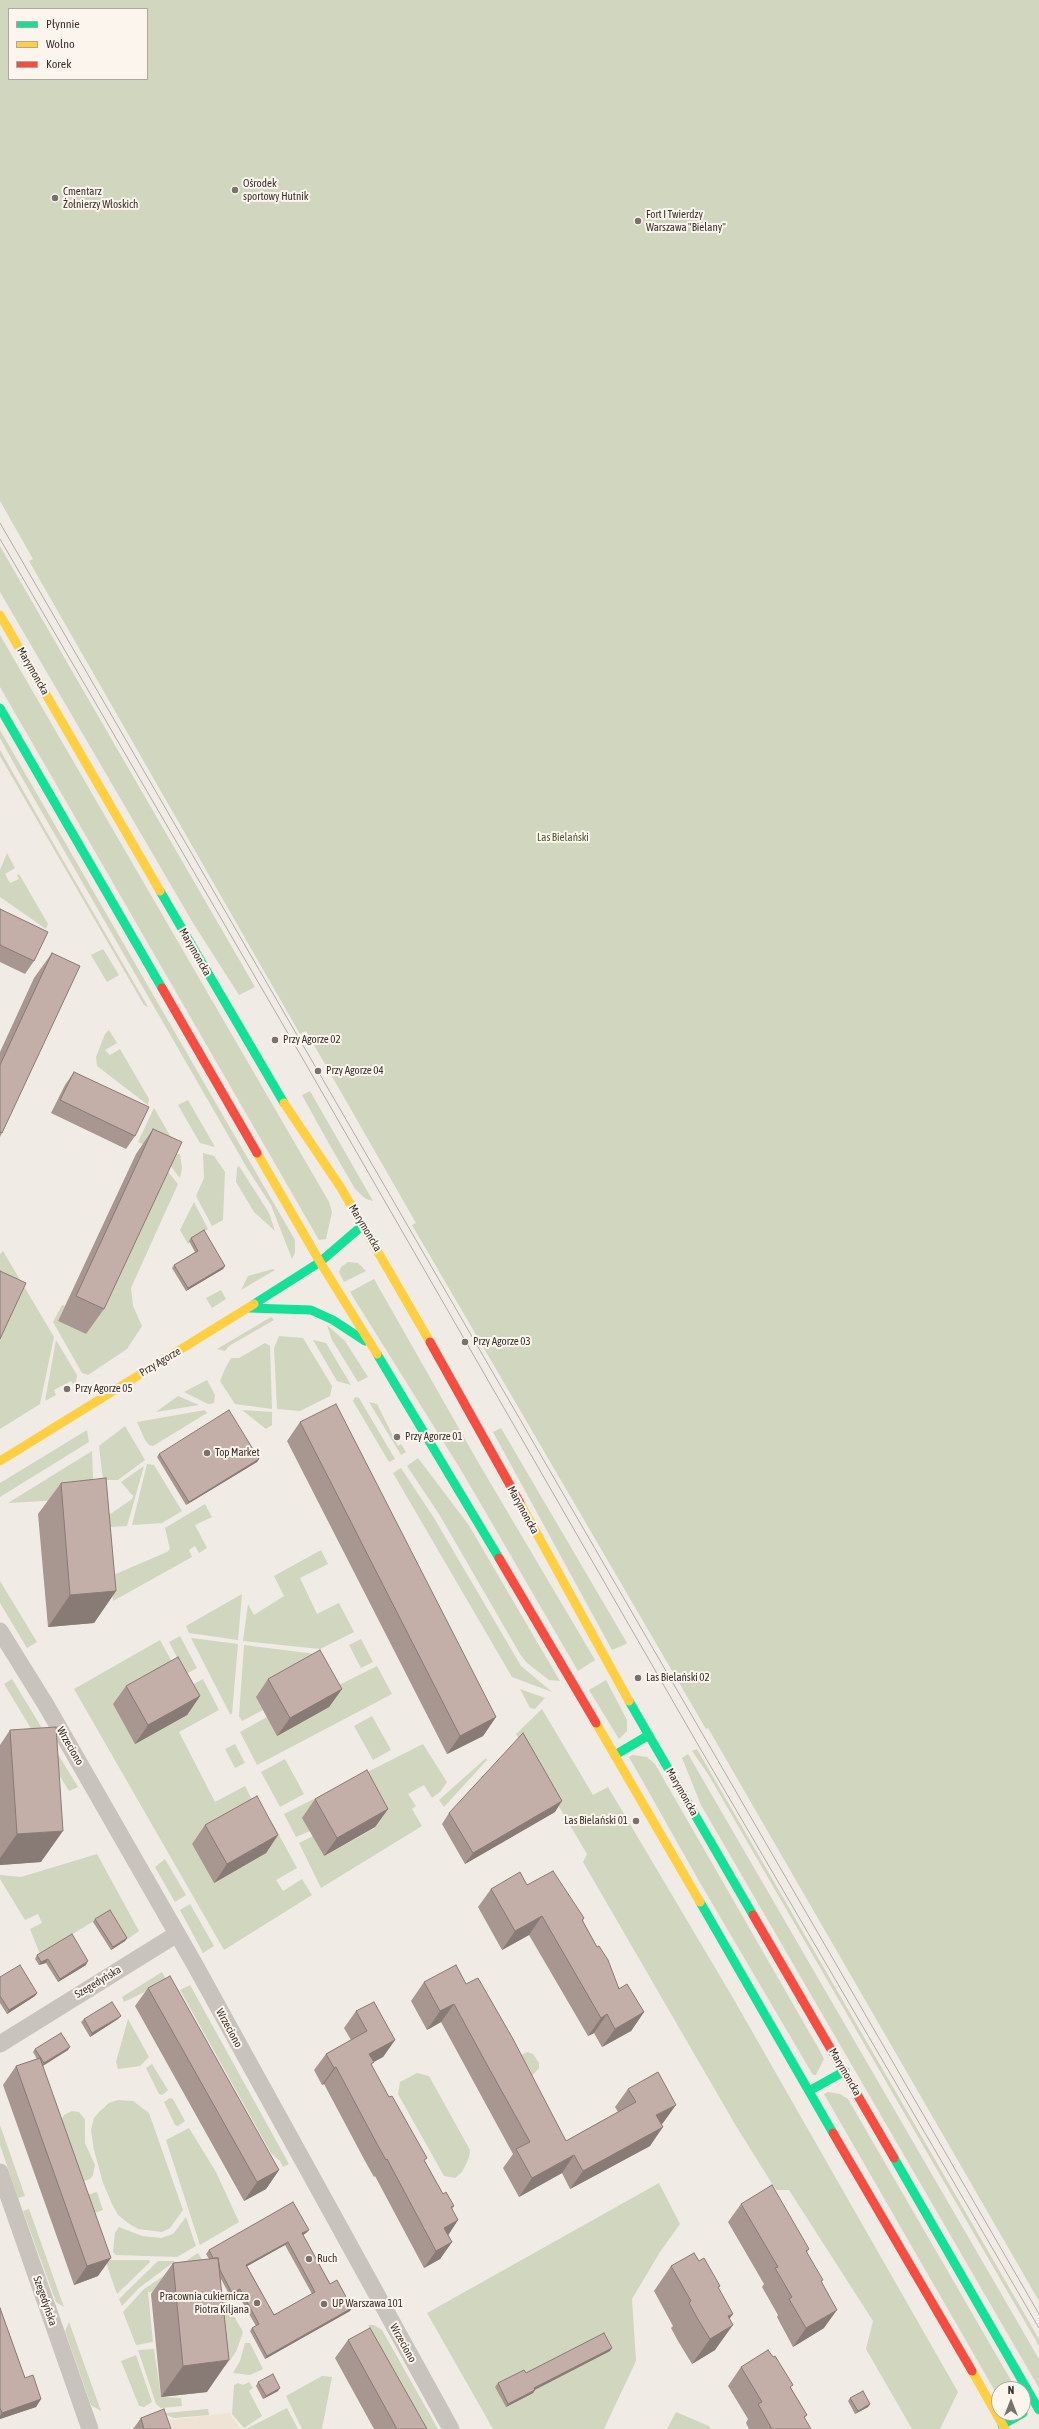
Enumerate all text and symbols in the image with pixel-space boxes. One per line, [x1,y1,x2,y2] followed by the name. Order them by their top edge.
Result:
[8,8,148,80] legend
[46,17,80,31] text: Płynnie
[46,37,75,51] text: Wolno
[46,57,72,71] text: Korek
[243,177,309,203] place label: Ośrodek sportowy Hutnik
[63,185,138,211] place label: Cmentarz Żołnierzy Włoskich
[230,185,240,195] marker: Ośrodek sportowy Hutnik
[50,193,60,203] marker: Cmentarz Żołnierzy Włoskich
[646,208,726,234] place label: Fort I Twierdzy Warszawa "Bielany"
[633,216,643,226] marker: Fort I Twierdzy Warszawa "Bielany"
[14,645,52,697] street label: Marymoncka
[537,831,589,845] park label: Las Bielański
[176,926,214,978] street label: Marymoncka
[283,1033,341,1047] place label: Przy Agorze 02
[270,1035,280,1045] marker: Przy Agorze 02
[326,1064,384,1078] place label: Przy Agorze 04
[313,1066,323,1076] marker: Przy Agorze 04
[346,1202,384,1254] street label: Marymoncka
[473,1335,531,1349] place label: Przy Agorze 03
[460,1337,470,1347] marker: Przy Agorze 03
[137,1345,183,1379] street label: Przy Agorze
[75,1382,133,1396] place label: Przy Agorze 05
[62,1384,72,1394] marker: Przy Agorze 05
[405,1430,463,1444] place label: Przy Agorze 01
[392,1432,402,1442] marker: Przy Agorze 01
[215,1446,260,1460] place label: Top Market
[202,1448,212,1458] marker: Top Market
[504,1484,542,1536] street label: Marymoncka
[646,1671,710,1685] place label: Las Bielański 02
[633,1673,643,1683] marker: Las Bielański 02
[54,1724,86,1768] street label: Wrzeciono
[663,1766,701,1818] street label: Marymoncka
[564,1814,628,1828] place label: Las Bielański 01
[631,1816,641,1826] marker: Las Bielański 01
[72,1963,124,2001] street label: Szegedyńska
[213,2006,245,2050] street label: Wrzeciono
[826,2046,864,2098] street label: Marymoncka
[317,2252,337,2266] place label: Ruch
[304,2254,314,2264] marker: Ruch
[30,2274,60,2328] street label: Szegedyńska
[160,2290,249,2316] place label: Pracownia cukiernicza Piotra Kiljana
[332,2297,403,2311] place label: UP Warszawa 101
[252,2298,262,2308] marker: Pracownia cukiernicza Piotra Kiljana
[319,2299,329,2309] marker: UP Warszawa 101
[387,2321,419,2365] street label: Wrzeciono
[991,2381,1031,2421] north arrow
[1008,2384,1014,2396] text: N

